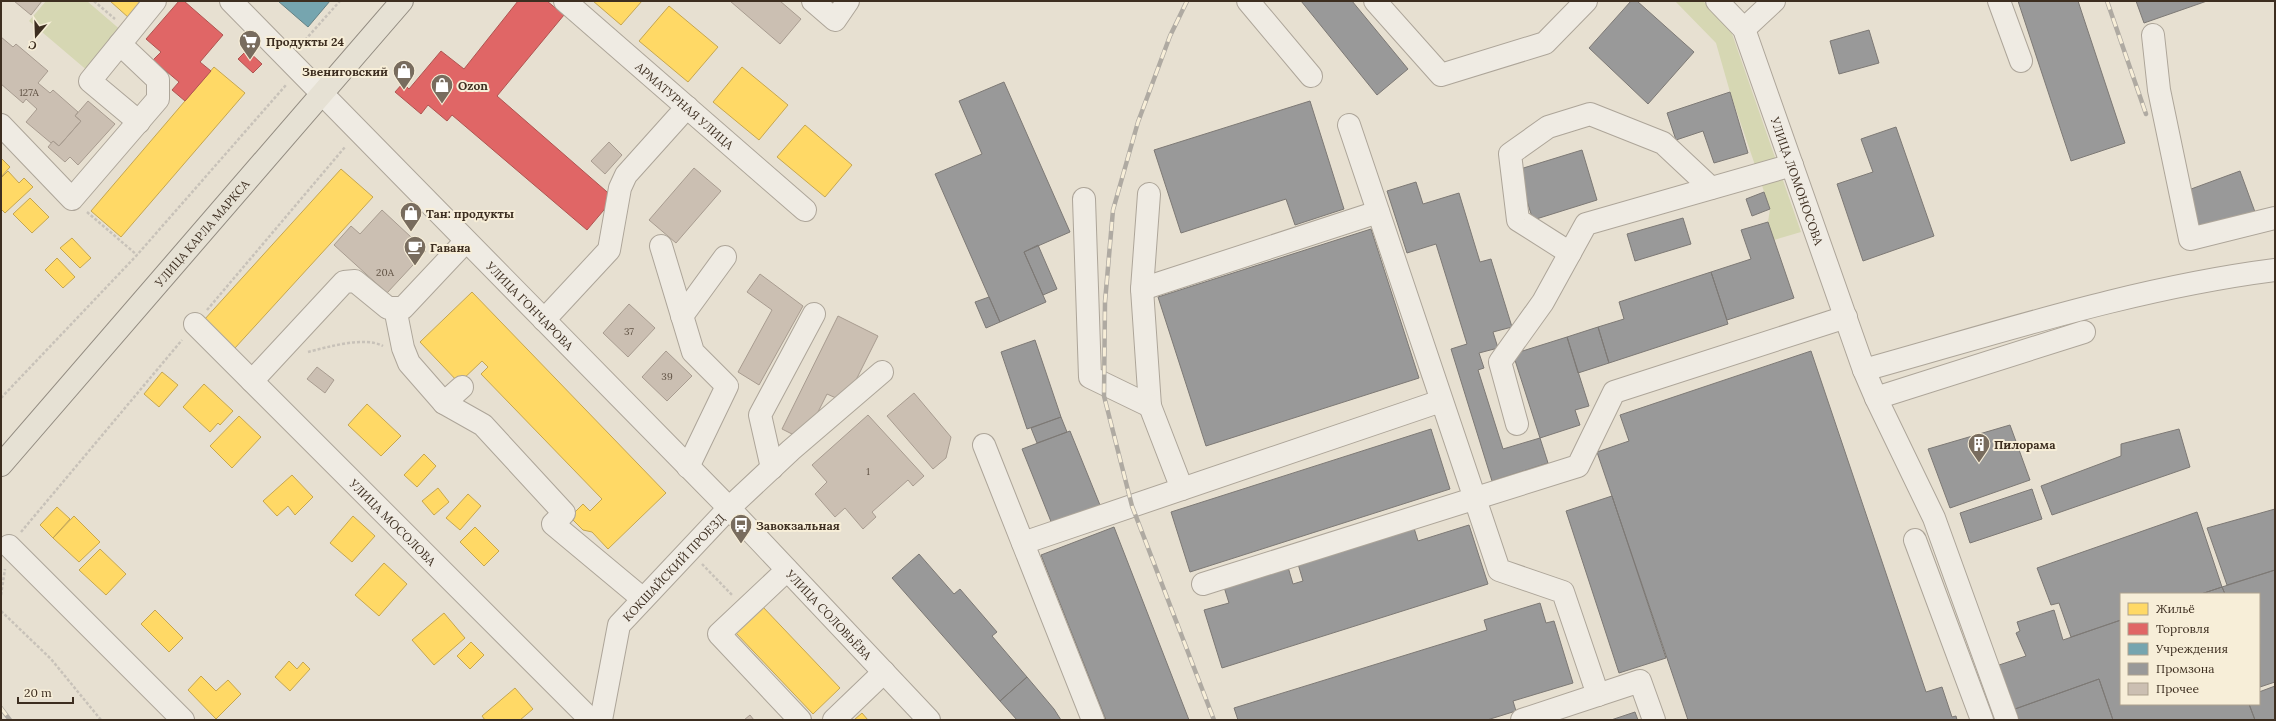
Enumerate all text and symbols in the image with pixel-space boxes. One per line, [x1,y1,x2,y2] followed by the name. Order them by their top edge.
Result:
[16,16,56,56] north arrow
[237,28,263,61] supermarket icon: Продукты 24
[266,34,344,49] place label: Продукты 24
[26,37,39,53] text: С
[391,58,417,91] shop icon: Звениговский
[632,58,737,153] street label: АРМАТУРНАЯ УЛИЦА
[302,64,388,79] place label: Звениговский
[429,72,455,105] shop icon: Ozon
[458,78,488,93] place label: Ozon
[19,86,40,99] house number: 127А
[1768,114,1827,247] street label: УЛИЦА ЛОМОНОСОВА
[151,176,252,290] street label: УЛИЦА КАРЛА МАРКСА
[398,200,424,233] shop icon: Тан: продукты
[426,206,514,221] place label: Тан: продукты
[402,234,428,267] cafe icon: Гавана
[430,240,471,255] place label: Гавана
[483,258,577,353] street label: УЛИЦА ГОНЧАРОВА
[376,266,395,279] house number: 20А
[624,325,634,338] house number: 37
[661,370,673,383] house number: 39
[1966,431,1992,464] building icon: Пилорама
[1994,437,2056,452] place label: Пилорама
[866,465,870,478] house number: 1
[346,475,440,569] street label: УЛИЦА МОСОЛОВА
[619,510,727,624] street label: КОКШАЙСКИЙ ПРОЕЗД
[728,512,754,545] bus stop icon: Завокзальная
[756,518,840,533] place label: Завокзальная
[783,566,876,663] street label: УЛИЦА СОЛОВЬЁВА
[2120,593,2260,705] legend
[2156,601,2195,616] text: Жильё
[2156,621,2209,636] text: Торговля
[2155,641,2228,656] text: Учреждения
[2156,661,2214,676] text: Промзона
[18,679,73,705] scale bar
[2156,681,2199,696] text: Прочее
[24,685,52,700] text: 20 m

